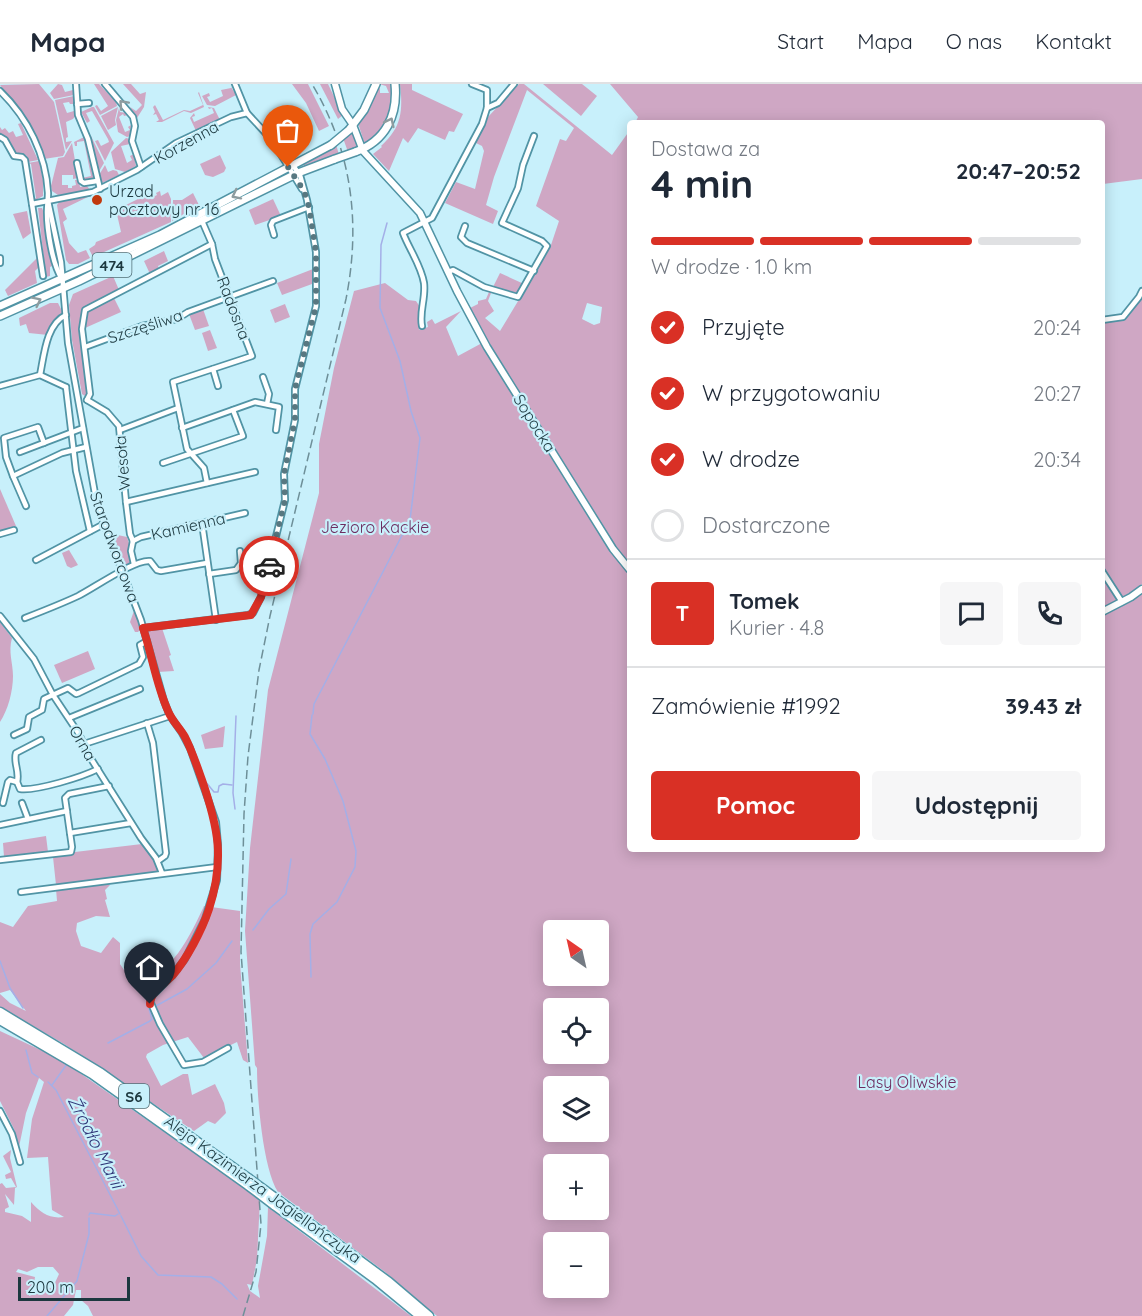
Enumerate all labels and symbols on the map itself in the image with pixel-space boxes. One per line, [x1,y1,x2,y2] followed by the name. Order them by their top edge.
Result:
[119,100,130,111] one-way arrow
[262,105,313,167] pin
[150,116,222,168] street label: Korzenna
[382,118,394,129] one-way arrow
[109,181,220,219] place label: Urzad pocztowy nr 16
[231,187,242,199] one-way arrow
[90,193,104,207] marker: Urzad pocztowy nr 16
[92,253,132,277] road number: 474
[213,273,255,343] street label: Radosna
[30,296,41,308] one-way arrow
[105,304,185,348] street label: Szczęśliwa
[509,390,561,456] street label: Sopocka
[110,435,134,491] street label: Wesoła
[86,489,144,605] street label: Starodworcowa
[149,508,227,544] street label: Kamienna
[321,517,429,537] park label: Jezioro Kackie
[239,536,299,596] courier
[65,722,101,764] street label: Orna
[543,920,609,986] north arrow
[124,942,175,1004] pin
[857,1072,957,1092] park label: Lasy Oliwskie
[119,1084,149,1108] road number: S6
[63,1092,130,1194] water label: Źródło Marii
[161,1111,365,1267] street label: Aleja Kazimierza Jagiellończyka
[18,1274,130,1302] scale bar

